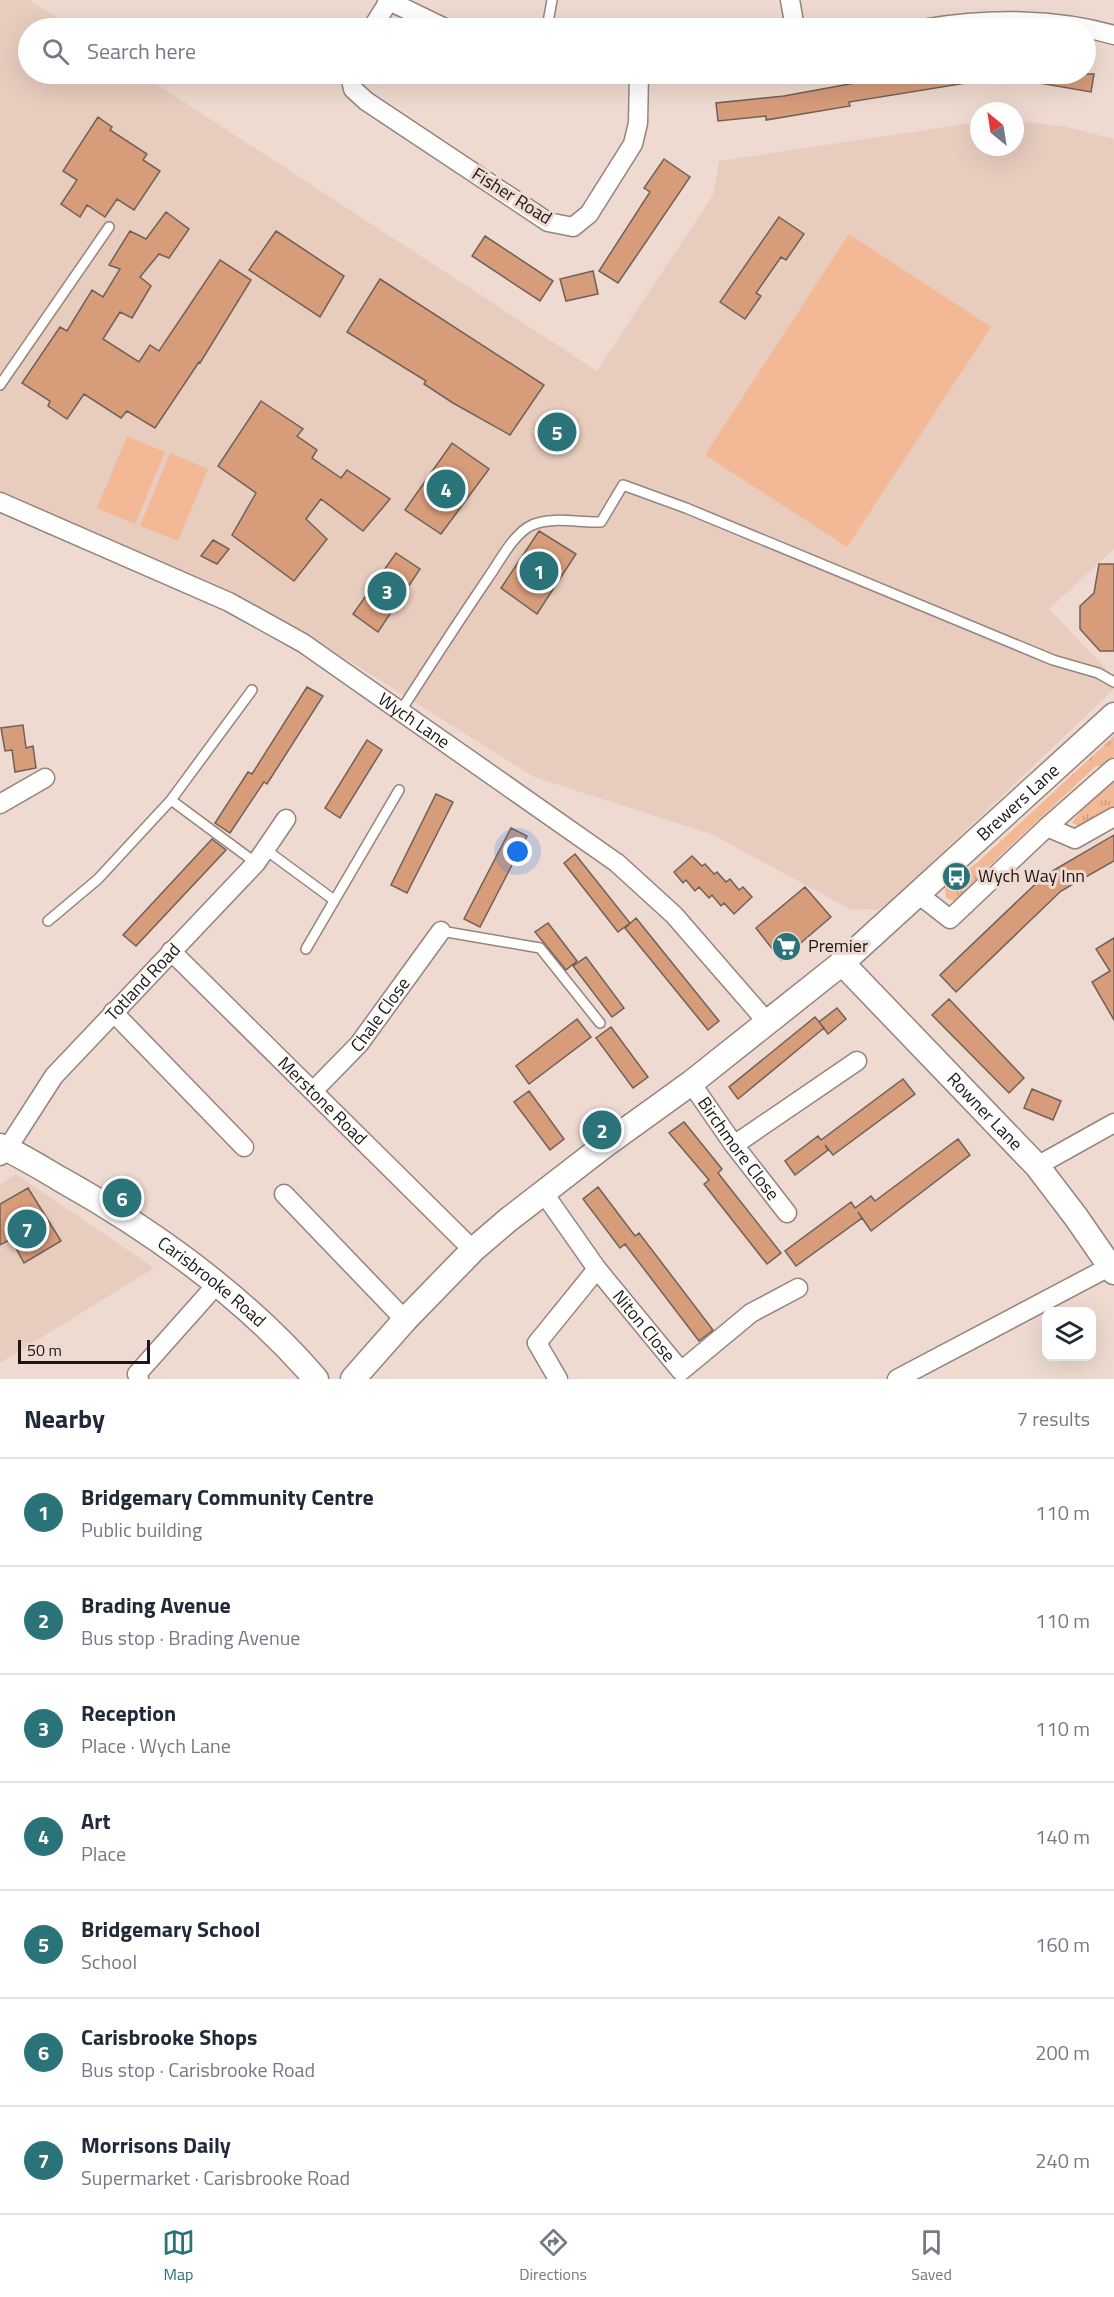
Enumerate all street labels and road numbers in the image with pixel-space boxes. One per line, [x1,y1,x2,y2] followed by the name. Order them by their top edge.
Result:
[467,160,557,231] street label: Fisher Road
[373,686,456,755] street label: Wych Lane
[970,757,1065,847] street label: Brewers Lane
[99,937,186,1027] street label: Totland Road
[344,971,416,1058] street label: Chale Close
[272,1050,374,1151] street label: Merstone Road
[941,1066,1029,1156] street label: Rowner Lane
[691,1091,786,1206] street label: Birchmore Close
[152,1229,272,1333] street label: Carisbrooke Road
[606,1284,682,1368] street label: Niton Close

